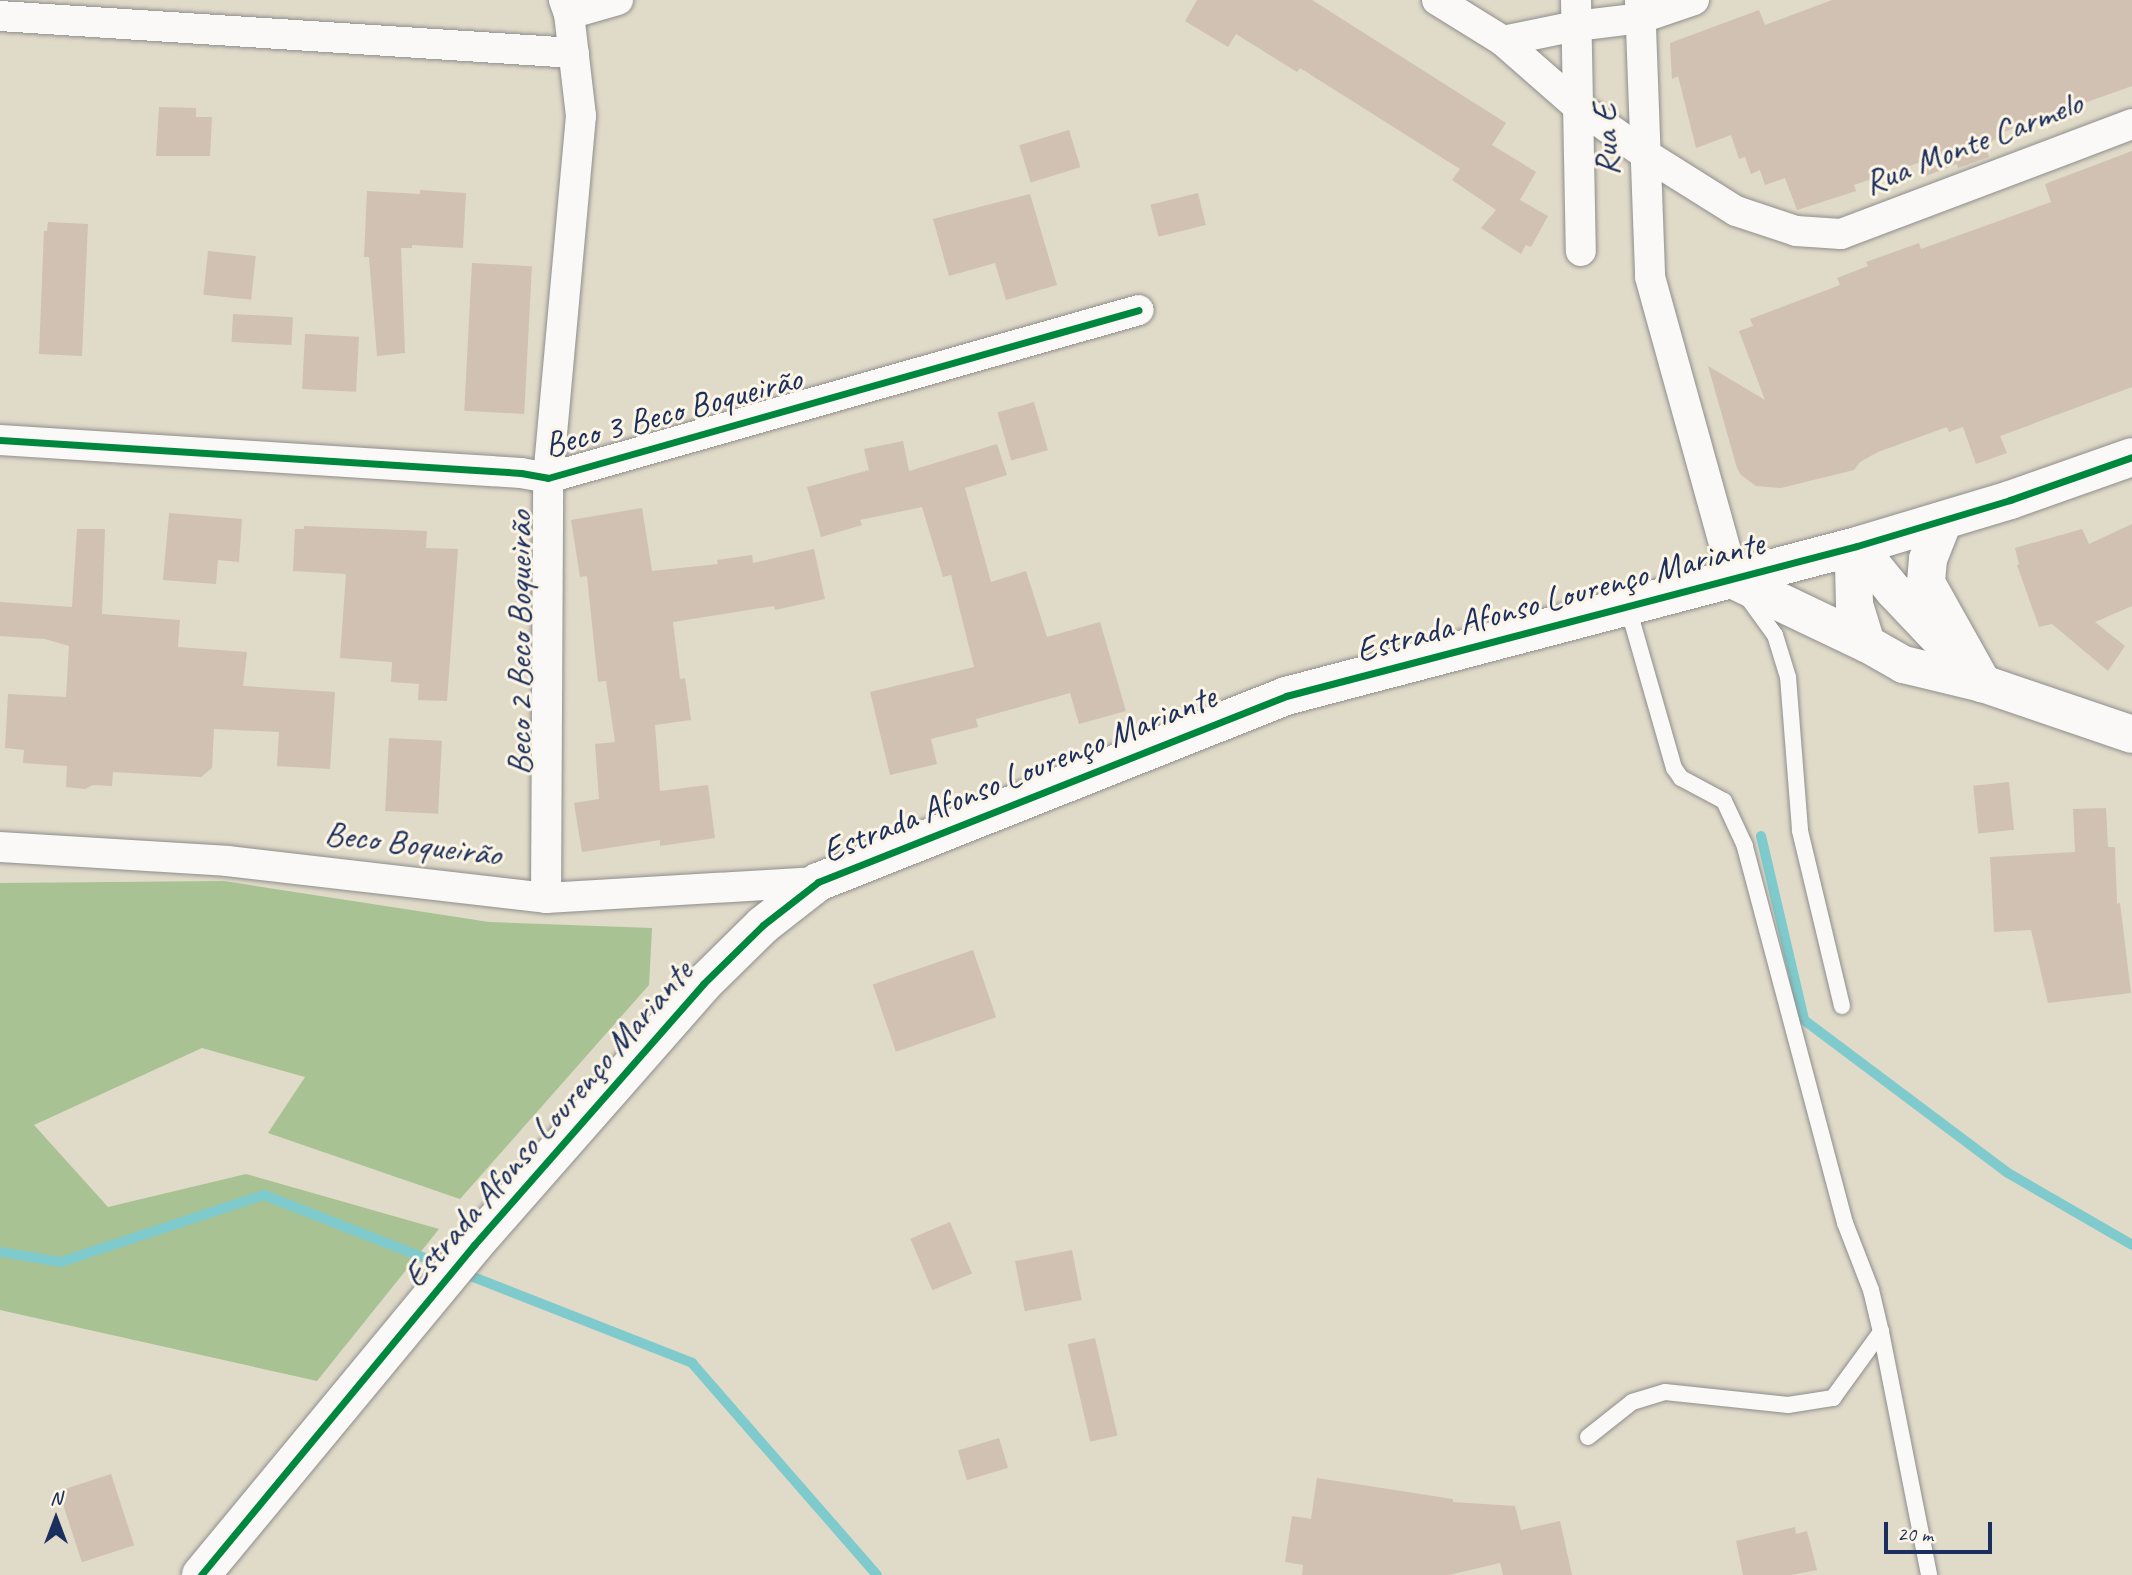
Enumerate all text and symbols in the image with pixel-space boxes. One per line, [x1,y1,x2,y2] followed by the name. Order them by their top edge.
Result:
[1857,82,2089,204] street label: Rua Monte Carmelo
[1584,103,1628,177] street label: Rua E
[540,357,806,467] street label: Beco 3 Beco Boqueirão
[499,511,541,775] street label: Beco 2 Beco Boqueirão
[1351,522,1769,672] street label: Estrada Afonso Lourenço Mariante
[816,676,1222,872] street label: Estrada Afonso Lourenço Mariante
[322,812,504,876] street label: Beco Boqueirão
[394,951,702,1297] street label: Estrada Afonso Lourenço Mariante
[21,1484,91,1554] north arrow
[50,1486,62,1510] text: N
[1887,1508,1996,1552] scale bar
[1897,1521,1933,1547] text: 20 m

